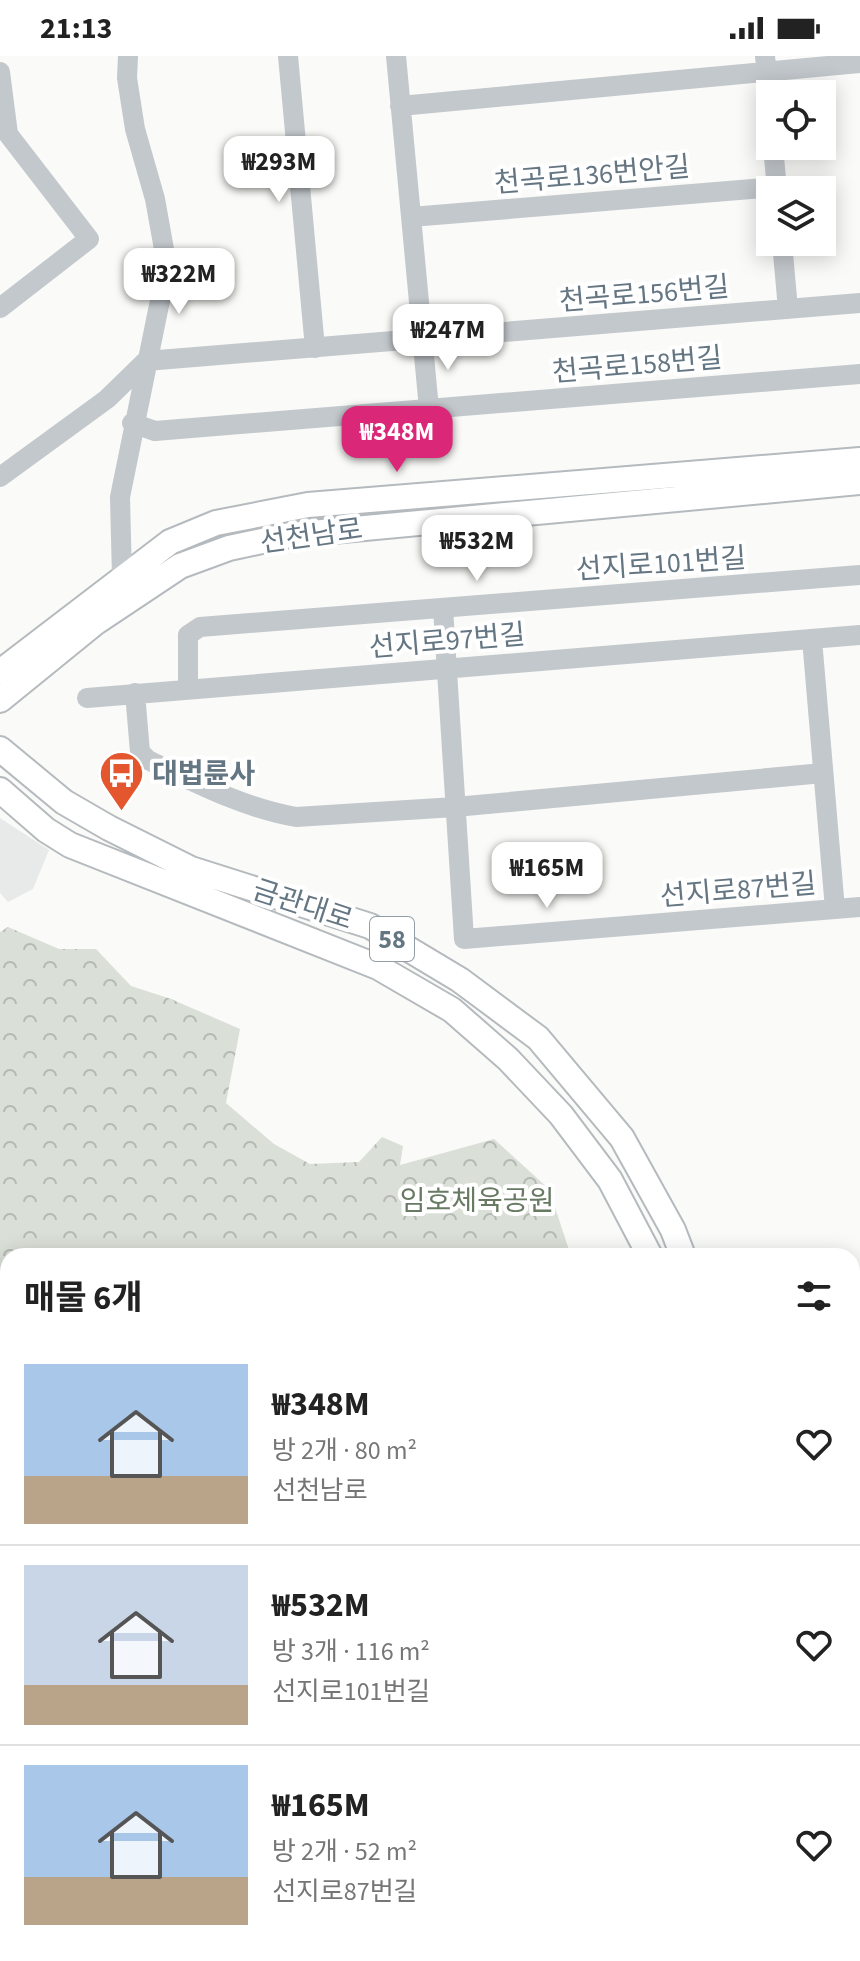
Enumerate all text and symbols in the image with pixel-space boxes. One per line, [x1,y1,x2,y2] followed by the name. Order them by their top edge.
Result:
[40,7,112,50] text: 21:13
[756,80,836,256] map controls
[756,80,836,160] button: locate
[223,136,335,204] pin: ₩293M
[242,143,316,180] text: ₩293M
[493,147,692,203] street label: 천곡로136번안길
[756,176,836,256] button: layers
[123,248,235,316] pin: ₩322M
[142,255,216,292] text: ₩322M
[557,267,731,321] street label: 천곡로156번길
[392,304,504,372] pin: ₩247M
[411,311,485,348] text: ₩247M
[550,338,724,392] street label: 천곡로158번길
[341,406,453,474] pin: ₩348M
[360,413,434,450] text: ₩348M
[257,509,365,563] street label: 선천남로
[421,515,533,583] pin: ₩532M
[440,522,514,559] text: ₩532M
[575,538,748,590] street label: 선지로101번길
[367,614,527,668] street label: 선지로97번길
[97,749,145,812] bus stop icon: 대법륜사
[152,754,255,794] place label: 대법륜사
[491,842,603,910] pin: ₩165M
[510,849,584,886] text: ₩165M
[658,863,818,917] street label: 선지로87번길
[248,870,358,940] street label: 금관대로
[370,917,414,961] road number: 58
[400,1181,554,1221] park label: 임호체육공원
[24,1274,143,1323] text: 매물 6개
[792,1274,836,1318] icon: filters
[272,1380,370,1429] text: ₩348M
[88,1396,184,1492] icon: home
[792,1422,836,1466] icon: heart
[272,1432,417,1469] text: 방 2개 · 80 m²
[272,1472,368,1509] text: 선천남로
[272,1581,370,1630] text: ₩532M
[88,1597,184,1693] icon: home
[792,1623,836,1667] icon: heart
[272,1633,430,1670] text: 방 3개 · 116 m²
[272,1673,430,1710] text: 선지로101번길
[272,1781,370,1830] text: ₩165M
[88,1797,184,1893] icon: home
[792,1823,836,1867] icon: heart
[272,1833,417,1870] text: 방 2개 · 52 m²
[272,1873,417,1910] text: 선지로87번길

